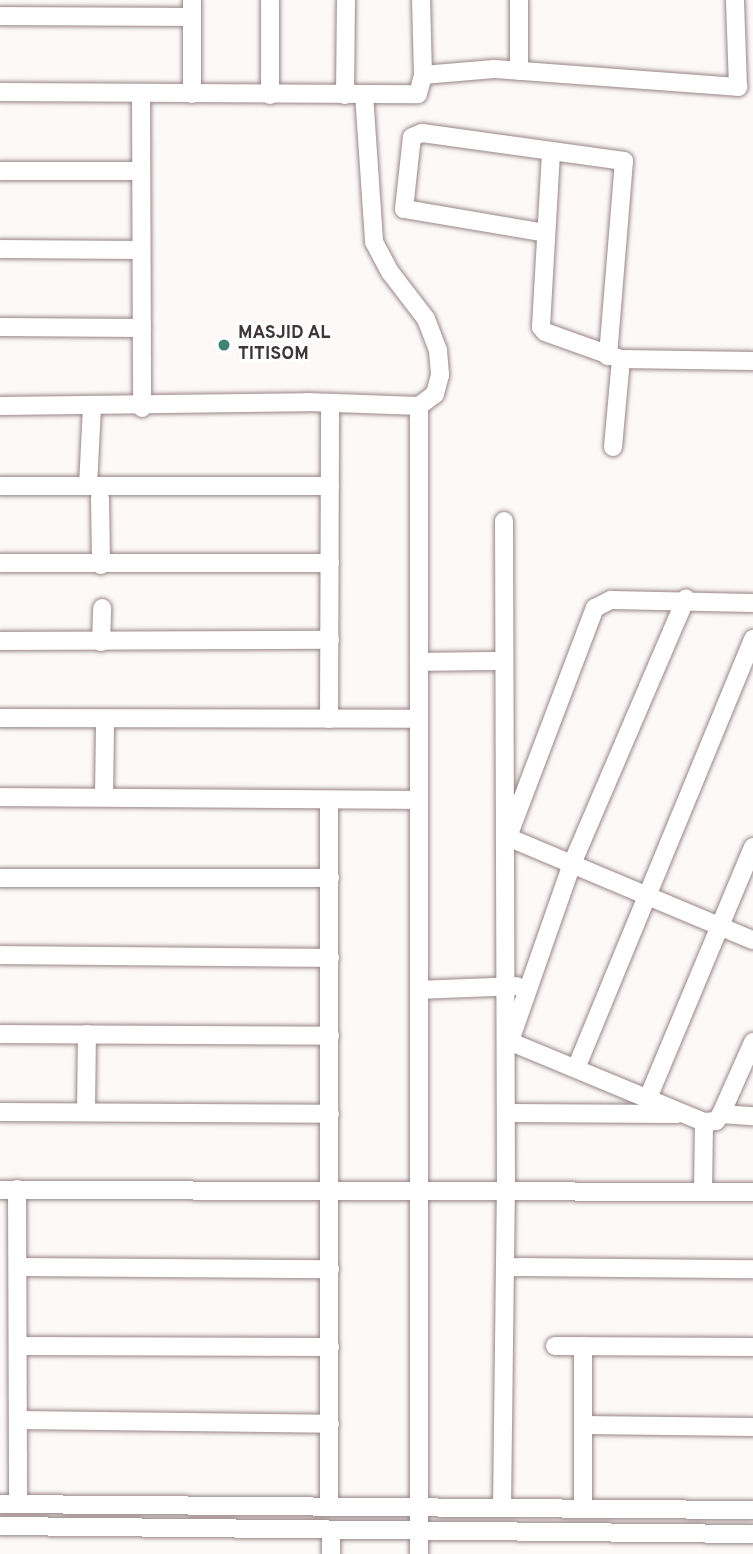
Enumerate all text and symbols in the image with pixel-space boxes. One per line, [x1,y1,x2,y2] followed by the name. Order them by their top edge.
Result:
[238,324,331,366] place label: MASJID AL TITISOM
[216,337,232,353] marker: MASJID AL TITISOM

